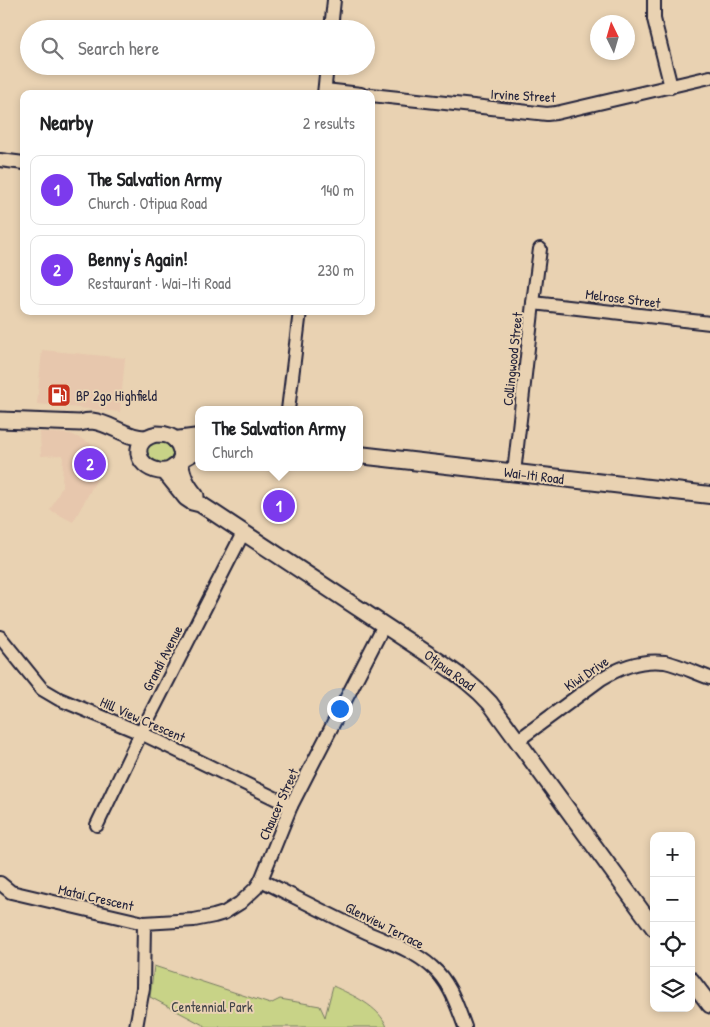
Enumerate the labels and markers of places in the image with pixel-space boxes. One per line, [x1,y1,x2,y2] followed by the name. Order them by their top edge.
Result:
[46,382,72,408] fuel station icon: BP 2go Highfield
[76,386,157,406] place label: BP 2go Highfield
[74,445,106,483] pin: 2
[263,487,295,525] pin: 1

